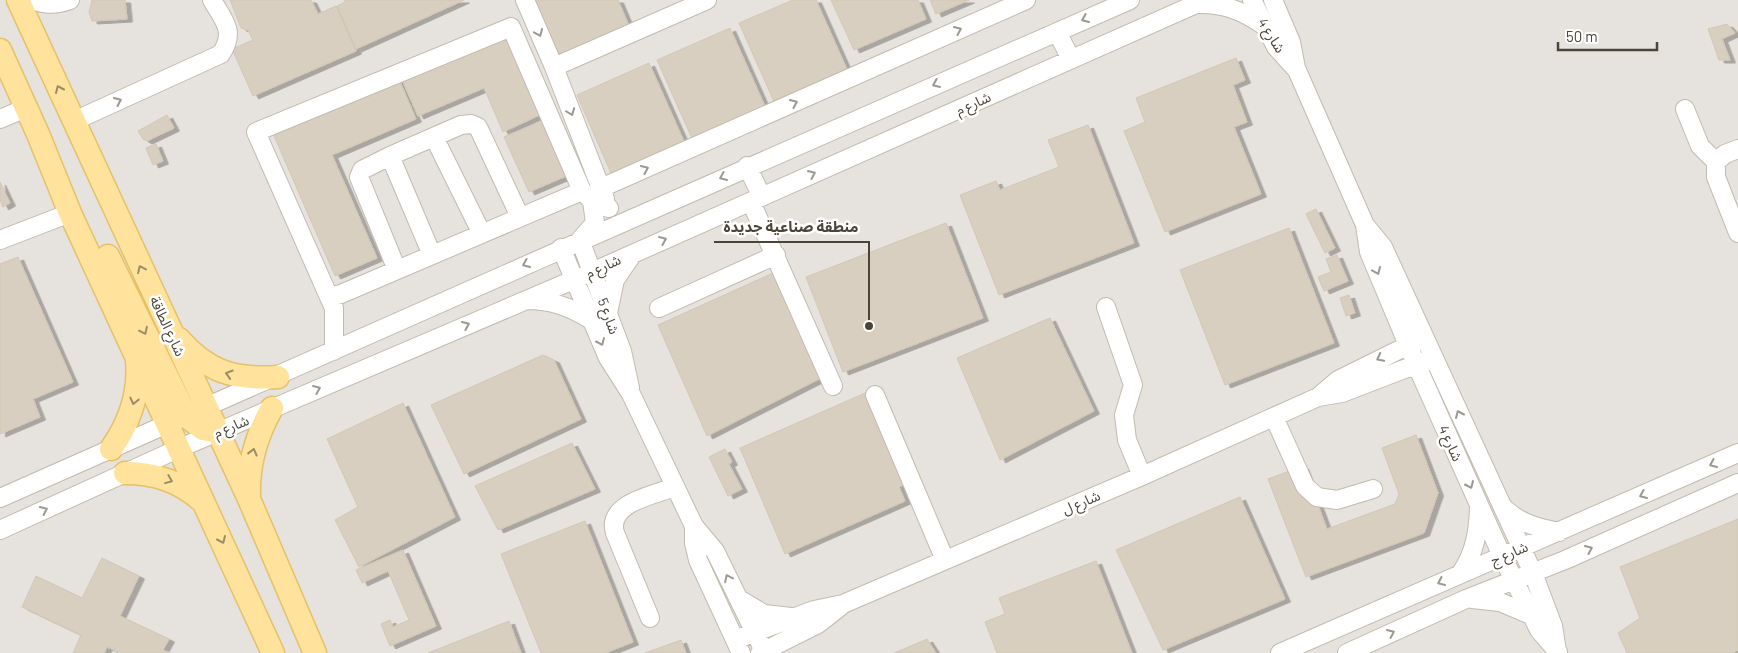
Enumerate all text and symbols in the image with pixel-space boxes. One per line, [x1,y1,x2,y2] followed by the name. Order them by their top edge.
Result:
[1081,13,1090,24] one-way arrow
[1252,14,1289,57] street label: شارع 4
[1558,20,1657,52] scale bar
[953,25,962,36] one-way arrow
[1566,27,1598,45] text: 50 m
[533,28,544,37] one-way arrow
[932,78,941,89] one-way arrow
[55,85,65,94] one-way arrow
[953,88,995,121] street label: شارع م
[113,97,122,107] one-way arrow
[789,98,798,109] one-way arrow
[565,107,575,116] one-way arrow
[640,164,649,175] one-way arrow
[719,170,728,181] one-way arrow
[807,170,816,181] one-way arrow
[714,212,869,242] callout: منطقة صناعية جديدة
[723,217,859,235] text: منطقة صناعية جديدة
[659,235,667,245] one-way arrow
[583,250,625,284] street label: شارع م
[522,258,531,269] one-way arrow
[137,265,148,274] one-way arrow
[1371,266,1381,275] one-way arrow
[144,293,189,360] street label: شارع الطاقة
[592,296,623,337] street label: شارع 5
[461,321,470,332] one-way arrow
[138,326,148,335] one-way arrow
[594,337,605,346] one-way arrow
[1376,352,1385,362] one-way arrow
[226,369,234,379] one-way arrow
[312,385,321,396] one-way arrow
[129,396,140,405] one-way arrow
[1454,410,1465,419] one-way arrow
[211,411,252,444] street label: شارع م
[1433,422,1466,465] street label: شارع 4
[247,447,258,456] one-way arrow
[1709,458,1718,469] one-way arrow
[164,474,173,484] one-way arrow
[1464,479,1474,488] one-way arrow
[1059,486,1104,520] street label: شارع ل
[1639,489,1648,500] one-way arrow
[39,505,48,516] one-way arrow
[216,535,227,544] one-way arrow
[1488,538,1531,571] street label: شارع ج
[1584,545,1593,556] one-way arrow
[724,574,734,583] one-way arrow
[1437,575,1446,586] one-way arrow
[1386,629,1395,639] one-way arrow

